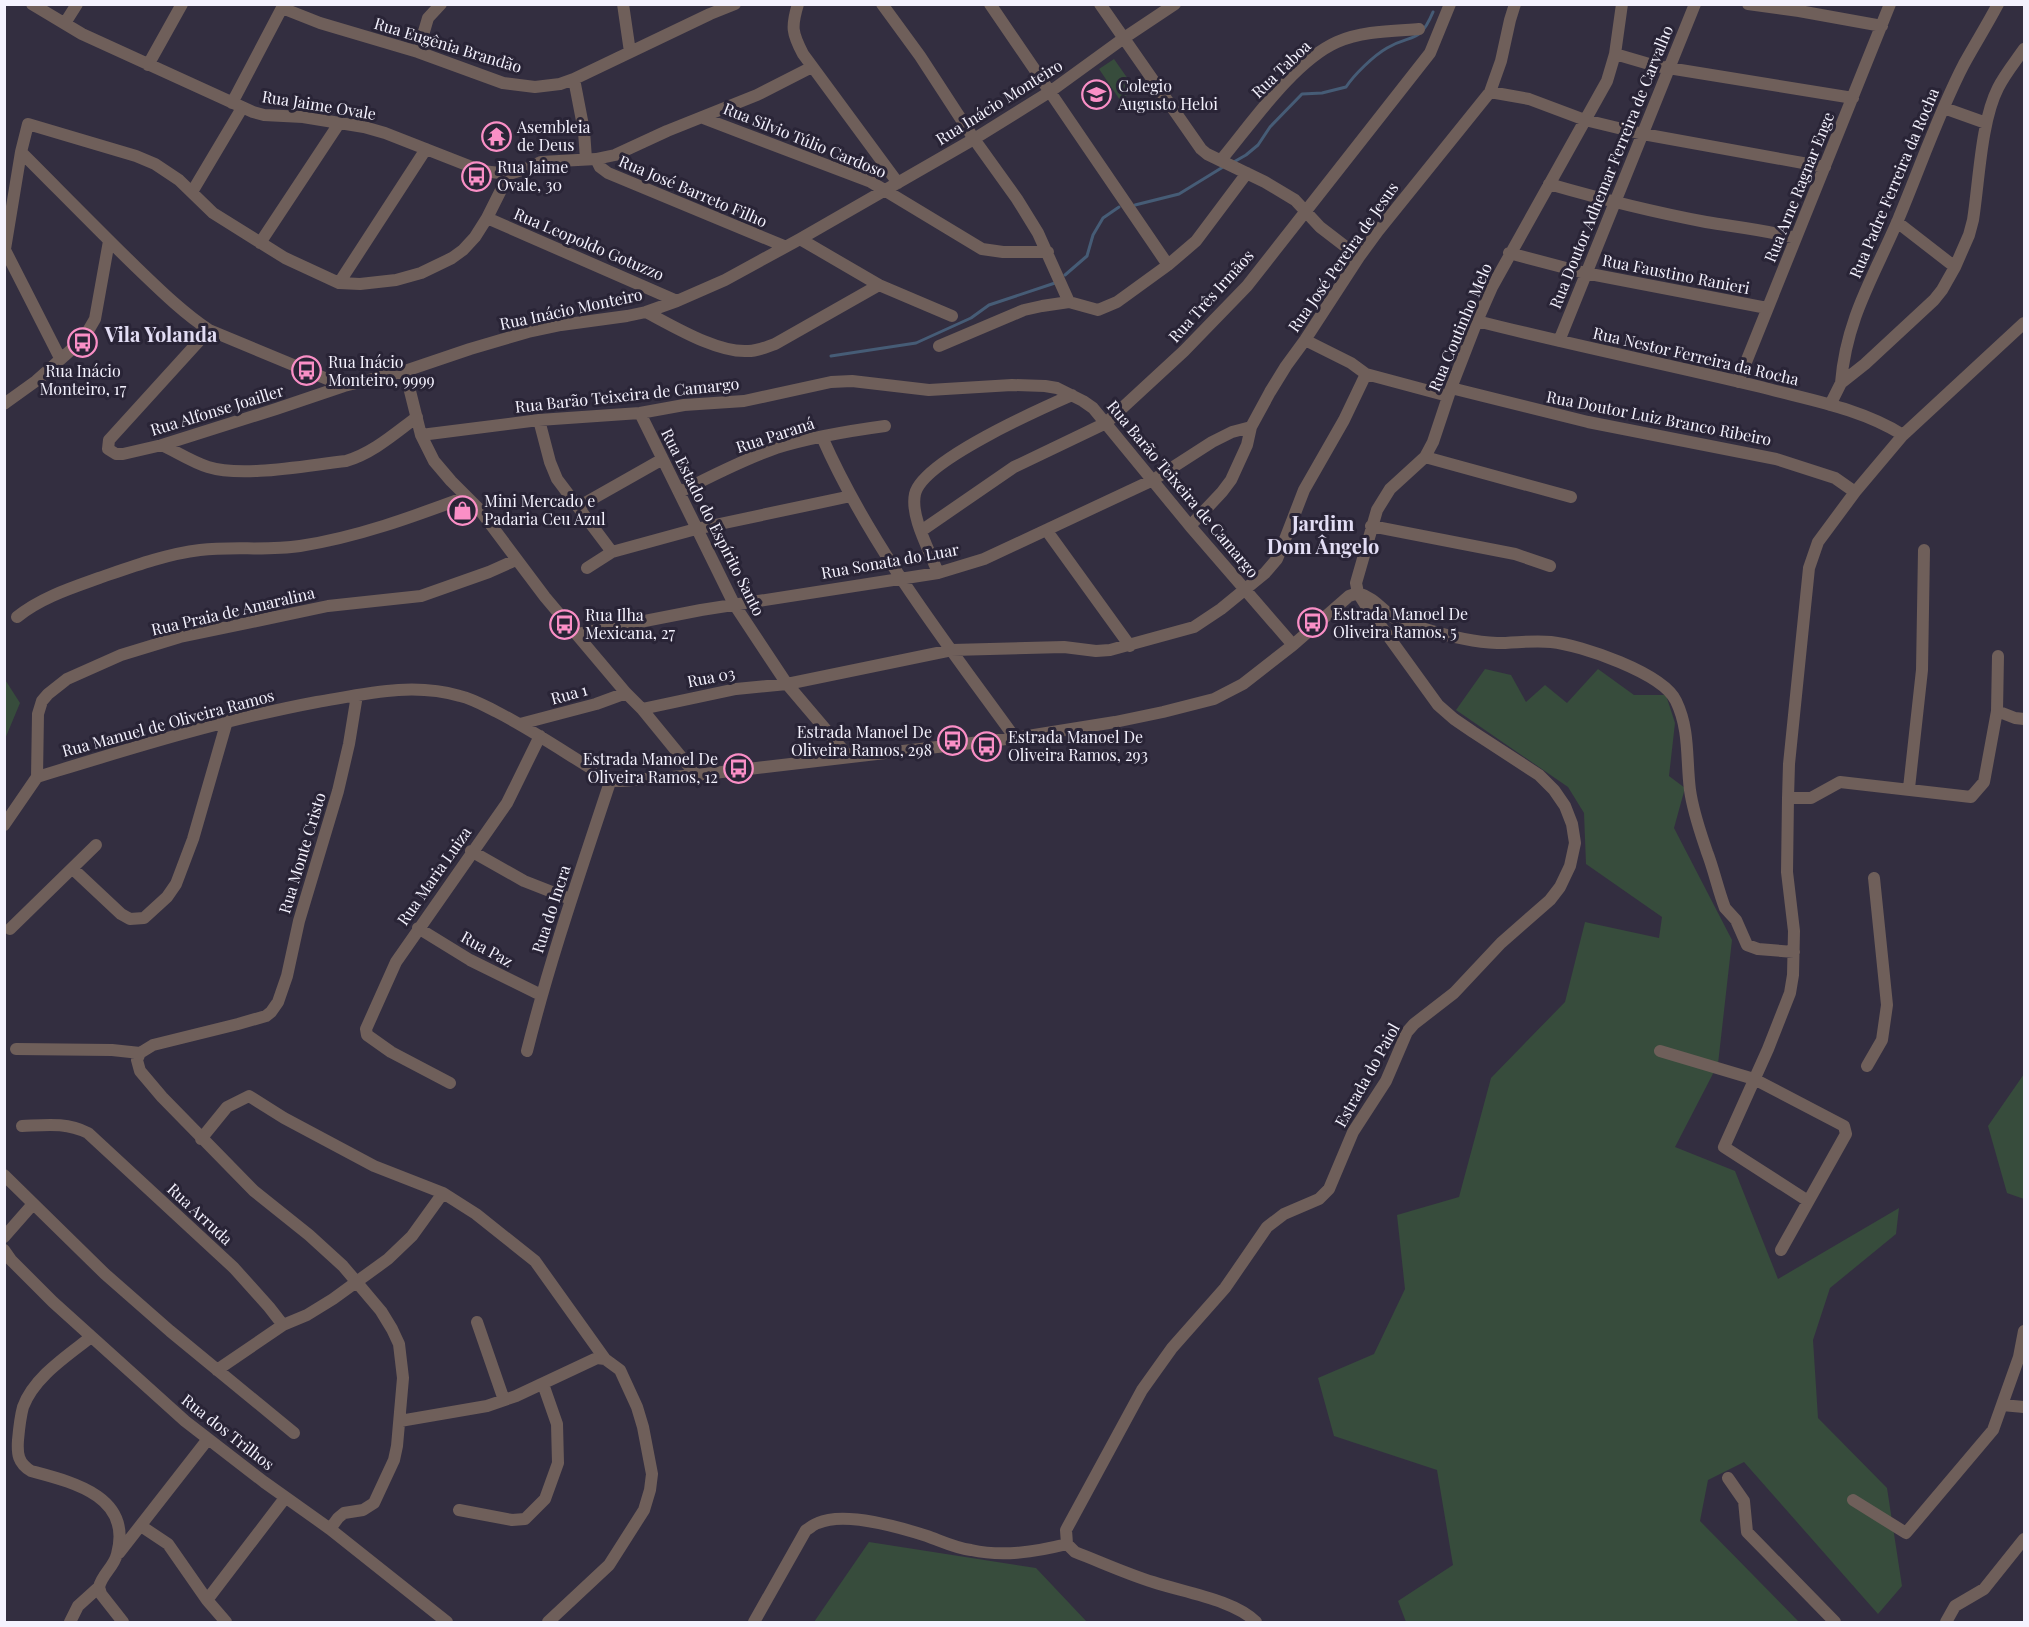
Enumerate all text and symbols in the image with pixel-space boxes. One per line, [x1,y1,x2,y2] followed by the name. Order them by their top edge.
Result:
[372,12,525,77] street label: Rua Eugênia Brandão
[1544,22,1677,312] street label: Rua Doutor Adhemar Ferreira de Carvalho
[1247,35,1315,102] street label: Rua Taboa
[931,54,1066,149] street label: Rua Inácio Monteiro
[1117,75,1218,114] place label: Colegio Augusto Heloi
[1081,79,1113,111] school or university icon: Colegio Augusto Heloi
[260,85,378,124] street label: Rua Jaime Ovale
[1844,85,1943,281] street label: Rua Padre Ferreira da Rocha
[721,97,890,182] street label: Rua Silvio Túlio Cardoso
[1759,109,1838,265] street label: Rua Arne Ragnar Enge
[516,116,591,155] place label: Asembleia de Deus
[480,120,512,152] temple icon: Asembleia de Deus
[616,150,771,231] street label: Rua José Barreto Filho
[497,156,568,195] place label: Rua Jaime Ovale, 30
[460,160,492,192] bus stop icon: Rua Jaime Ovale, 30
[1283,178,1402,336] street label: Rua José Pereira de Jesus
[511,202,668,285] street label: Rua Leopoldo Gotuzzo
[1163,245,1258,346] street label: Rua Três Irmãos
[1601,249,1752,298] street label: Rua Faustino Ranieri
[1423,259,1496,394] street label: Rua Coutinho Melo
[498,283,644,334] street label: Rua Inácio Monteiro
[104,320,218,347] district label: Vila Yolanda
[1591,322,1801,389] street label: Rua Nestor Ferreira da Rocha
[67,327,99,359] bus stop icon: Rua Inácio Monteiro, 17
[328,351,435,390] place label: Rua Inácio Monteiro, 9999
[291,355,323,387] bus stop icon: Rua Inácio Monteiro, 9999
[40,360,127,399] place label: Rua Inácio Monteiro, 17
[514,372,740,417] street label: Rua Barão Teixeira de Camargo
[147,379,286,440] street label: Rua Alfonse Joailler
[1545,385,1774,450] street label: Rua Doutor Luiz Branco Ribeiro
[1103,396,1264,582] street label: Rua Barão Teixeira de Camargo
[733,412,817,457] street label: Rua Paraná
[657,424,770,619] street label: Rua Estado do Espírito Santo
[484,490,606,529] place label: Mini Mercado e Padaria Ceu Azul
[447,494,479,526] shop icon: Mini Mercado e Padaria Ceu Azul
[1267,509,1379,559] district label: Jardim Dom Ângelo
[819,538,960,583] street label: Rua Sonata do Luar
[149,581,317,640] street label: Rua Praia de Amaralina
[1333,603,1468,642] place label: Estrada Manoel De Oliveira Ramos, 5
[585,604,676,643] place label: Rua Ilha Mexicana, 27
[1296,607,1328,639] bus stop icon: Estrada Manoel De Oliveira Ramos, 5
[548,608,580,640] bus stop icon: Rua Ilha Mexicana, 27
[685,662,737,691] street label: Rua 03
[548,679,590,708] street label: Rua 1
[59,684,276,761] street label: Rua Manuel de Oliveira Ramos
[791,721,932,760] place label: Estrada Manoel De Oliveira Ramos, 298
[937,725,969,757] bus stop icon: Estrada Manoel De Oliveira Ramos, 298
[1008,726,1148,765] place label: Estrada Manoel De Oliveira Ramos, 293
[971,730,1003,762] bus stop icon: Estrada Manoel De Oliveira Ramos, 293
[583,748,718,787] place label: Estrada Manoel De Oliveira Ramos, 12
[723,752,755,784] bus stop icon: Estrada Manoel De Oliveira Ramos, 12
[273,790,330,916] street label: Rua Monte Cristo
[392,822,475,929] street label: Rua Maria Luiza
[526,862,575,956] street label: Rua do Incra
[458,926,517,972] street label: Rua Paz
[1329,1019,1404,1131] street label: Estrada do Paiol
[163,1178,237,1249] street label: Rua Arruda
[178,1389,279,1474] street label: Rua dos Trilhos

